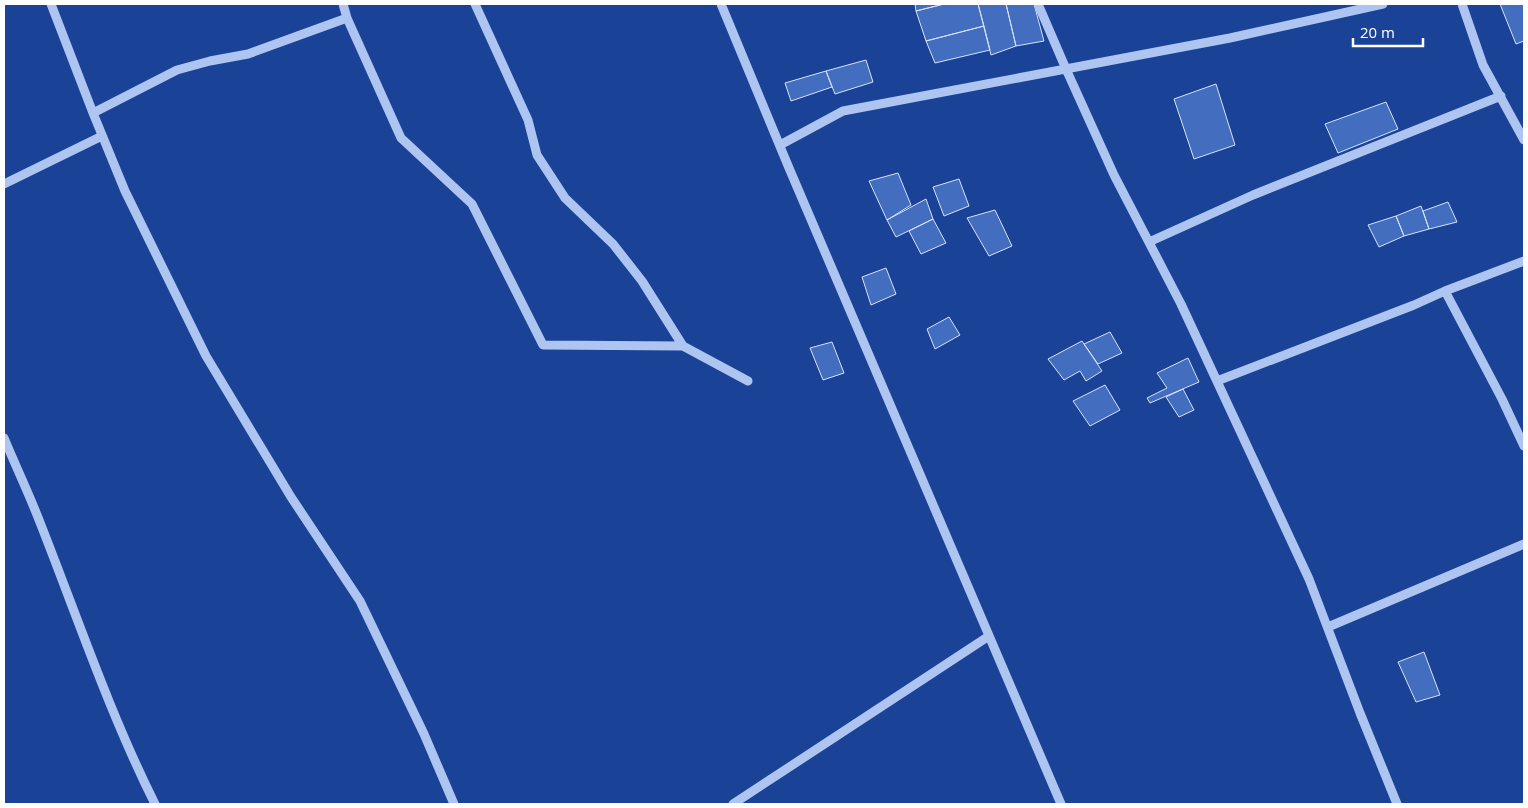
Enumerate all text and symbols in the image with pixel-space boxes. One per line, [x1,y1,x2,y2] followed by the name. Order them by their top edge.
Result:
[1353,15,1423,47] scale bar
[1360,22,1395,42] text: 20 m

